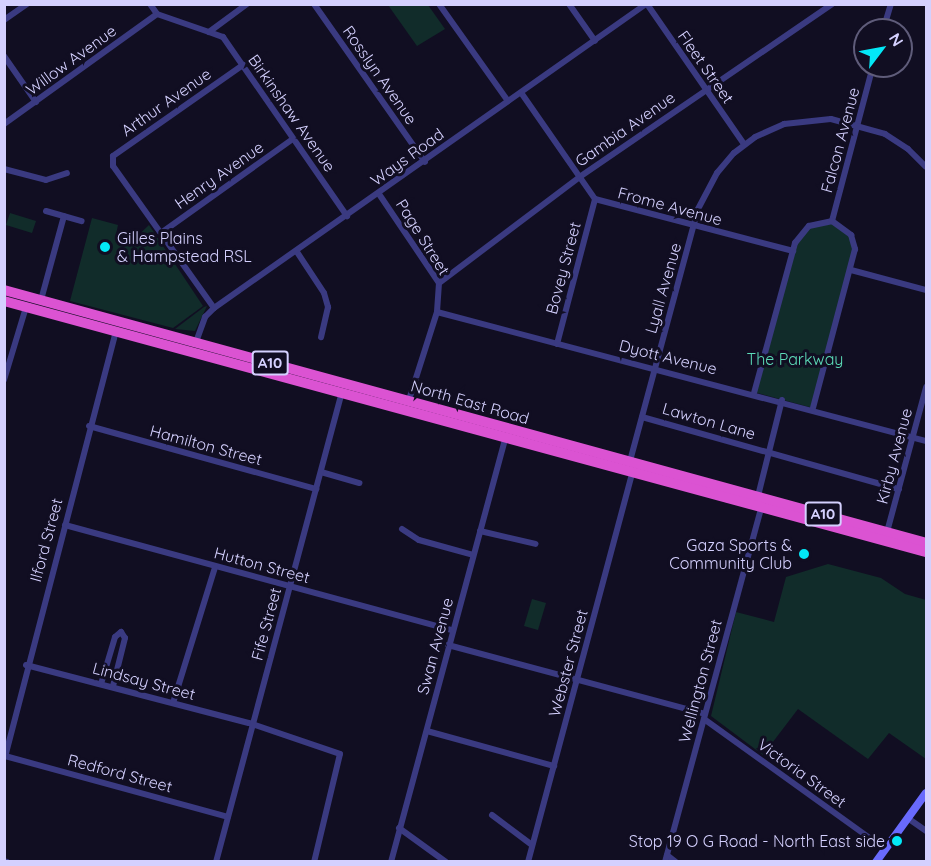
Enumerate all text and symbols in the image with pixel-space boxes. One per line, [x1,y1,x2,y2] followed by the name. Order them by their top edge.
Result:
[853,18,913,78] north arrow
[22,21,120,99] street label: Willow Avenue
[339,22,421,128] street label: Rosslyn Avenue
[674,27,738,107] street label: Fleet Street
[885,29,908,50] text: N
[244,51,340,175] street label: Birkinshaw Avenue
[117,64,215,140] street label: Arthur Avenue
[817,85,863,195] street label: Falcon Avenue
[571,87,679,171] street label: Gambia Avenue
[367,124,447,190] street label: Ways Road
[171,137,267,213] street label: Henry Avenue
[616,183,724,229] street label: Frome Avenue
[392,195,454,279] street label: Page Street
[541,220,585,316] street label: Bovey Street
[117,228,252,266] place label: Gilles Plains & Hampstead RSL
[98,240,112,254] marker: Gilles Plains & Hampstead RSL
[641,240,685,336] street label: Lyall Avenue
[617,336,719,378] street label: Dyott Avenue
[747,349,843,369] park label: The Parkway
[250,351,290,375] road number: A10
[409,376,531,428] street label: North East Road
[660,399,758,443] street label: Lawton Lane
[872,406,916,506] street label: Kirby Avenue
[148,421,264,469] street label: Hamilton Street
[26,496,66,584] street label: Ilford Street
[804,502,842,526] road number: A10
[669,535,792,573] place label: Gaza Sports & Community Club
[212,543,312,587] street label: Hutton Street
[797,547,811,561] marker: Gaza Sports & Community Club
[247,585,285,663] street label: Fife Street
[413,596,457,696] street label: Swan Avenue
[544,607,592,719] street label: Webster Street
[674,617,726,745] street label: Wellington Street
[91,658,197,704] street label: Lindsay Street
[754,734,850,812] street label: Victoria Street
[65,750,175,796] street label: Redford Street
[629,831,885,851] place label: Stop 19 O G Road - North East side
[890,834,904,848] marker: Stop 19 O G Road - North East side

